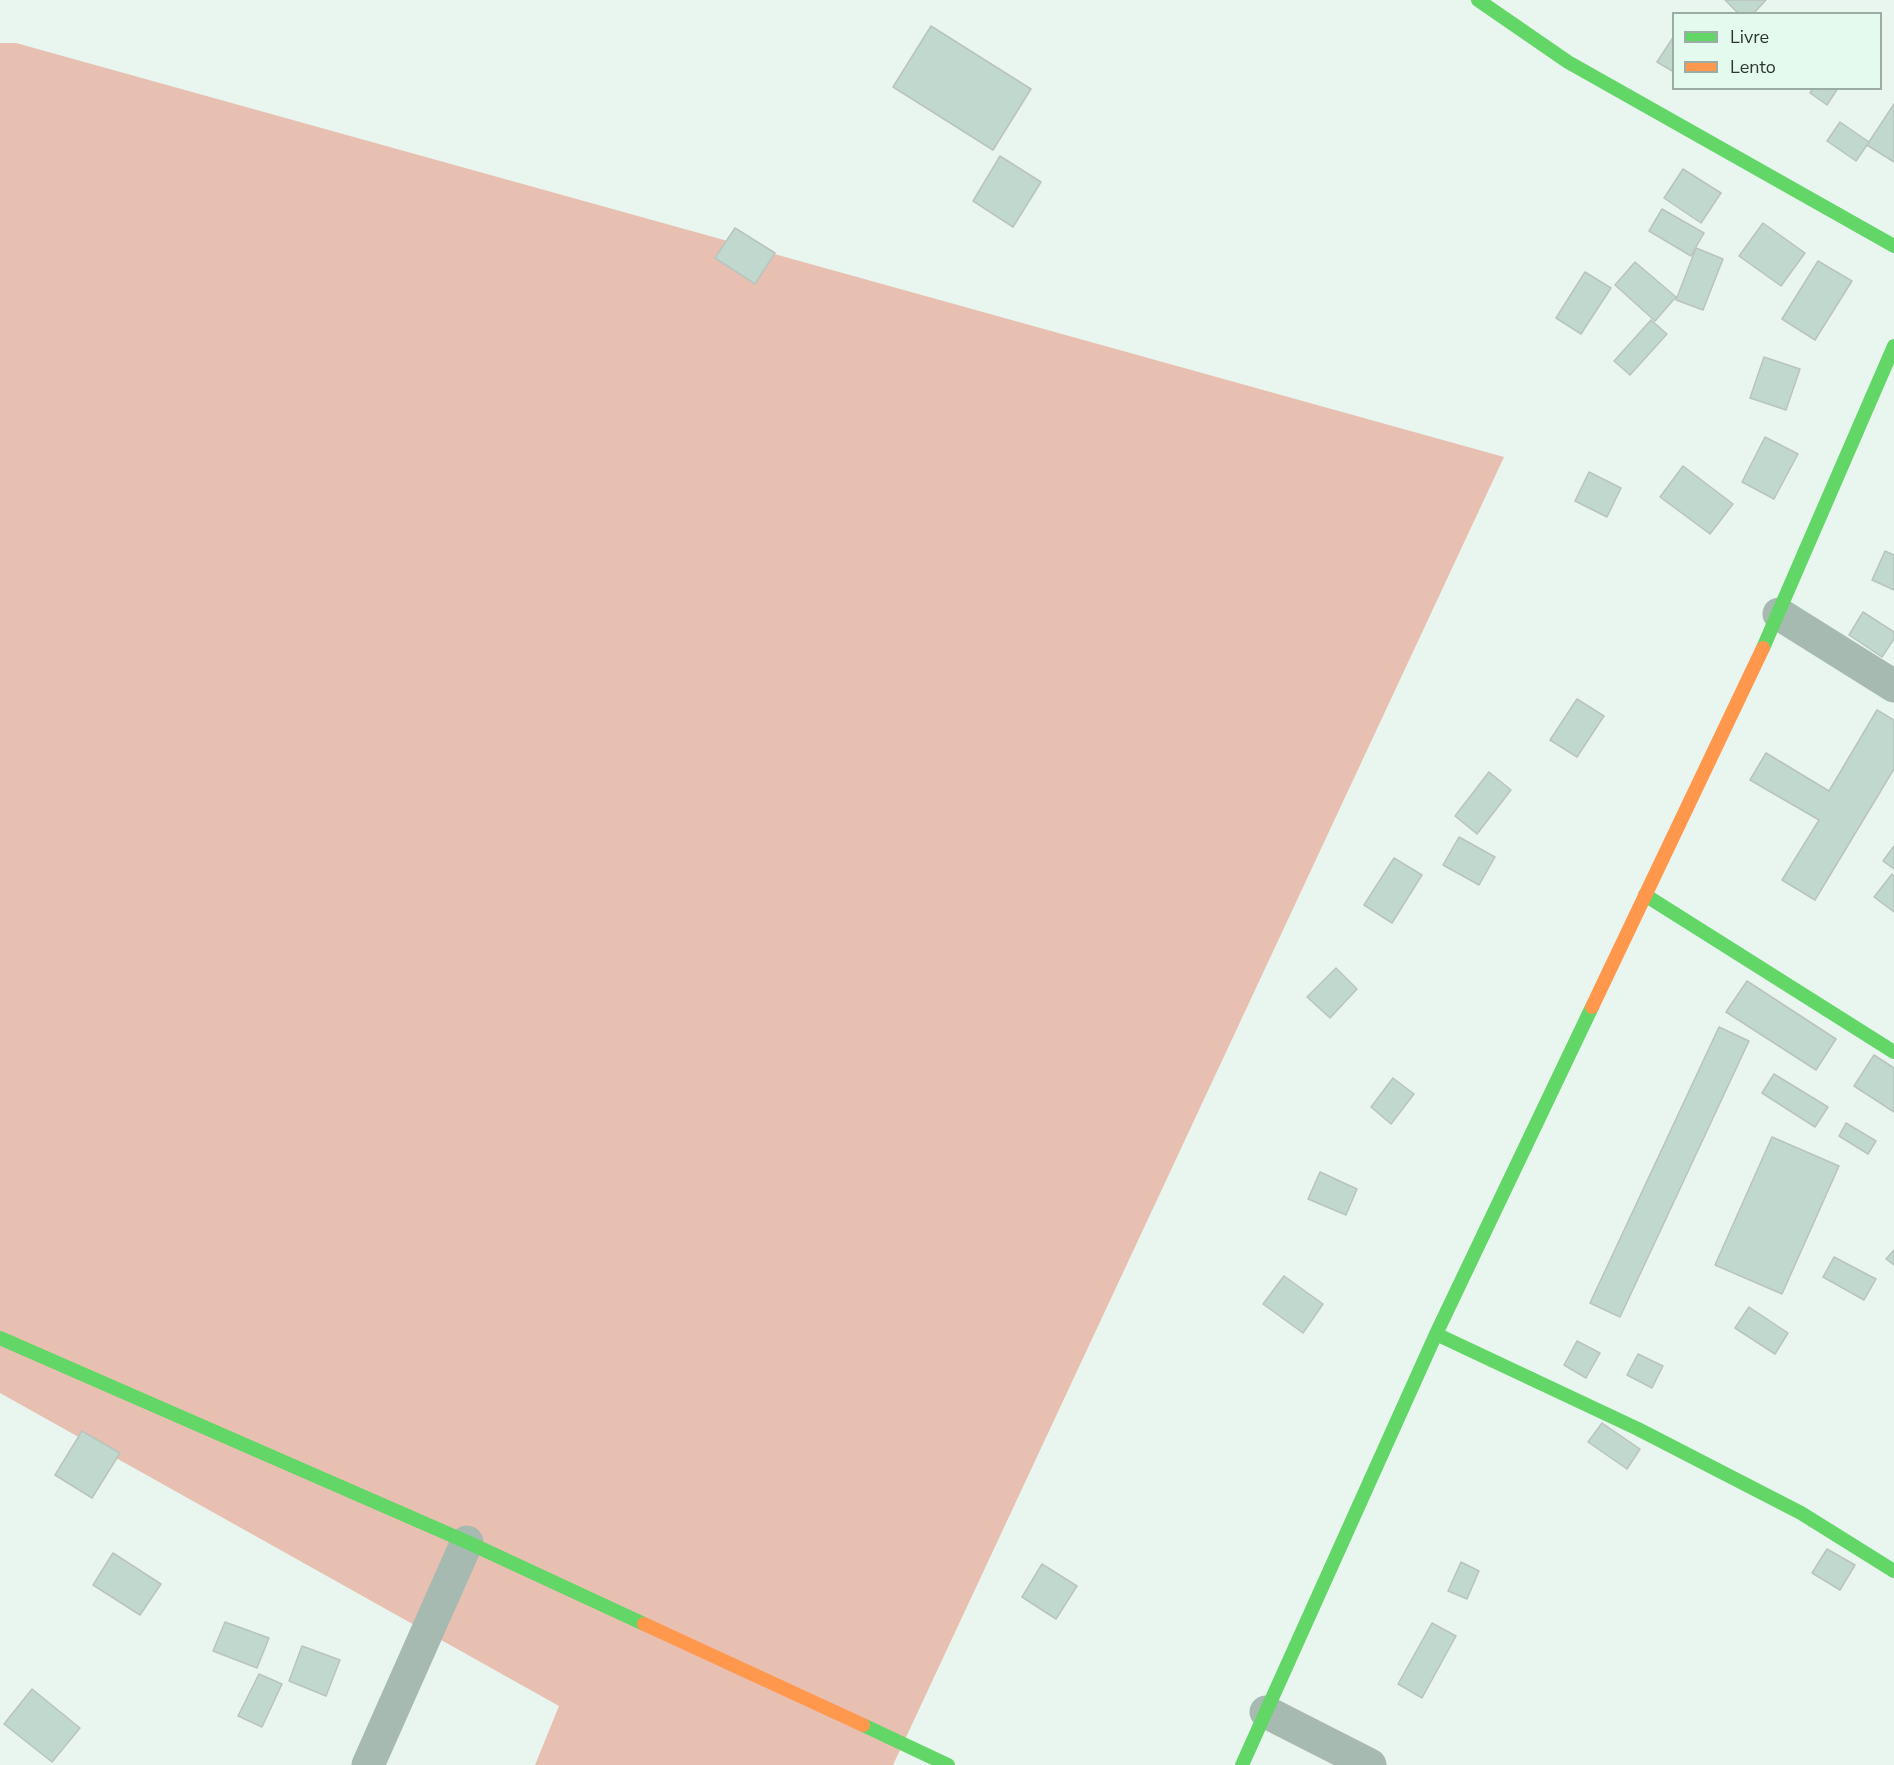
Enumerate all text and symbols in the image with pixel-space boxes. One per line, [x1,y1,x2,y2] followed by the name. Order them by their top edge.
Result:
[1672,12,1882,90] legend
[1730,25,1769,49] text: Livre
[1730,55,1776,79] text: Lento

